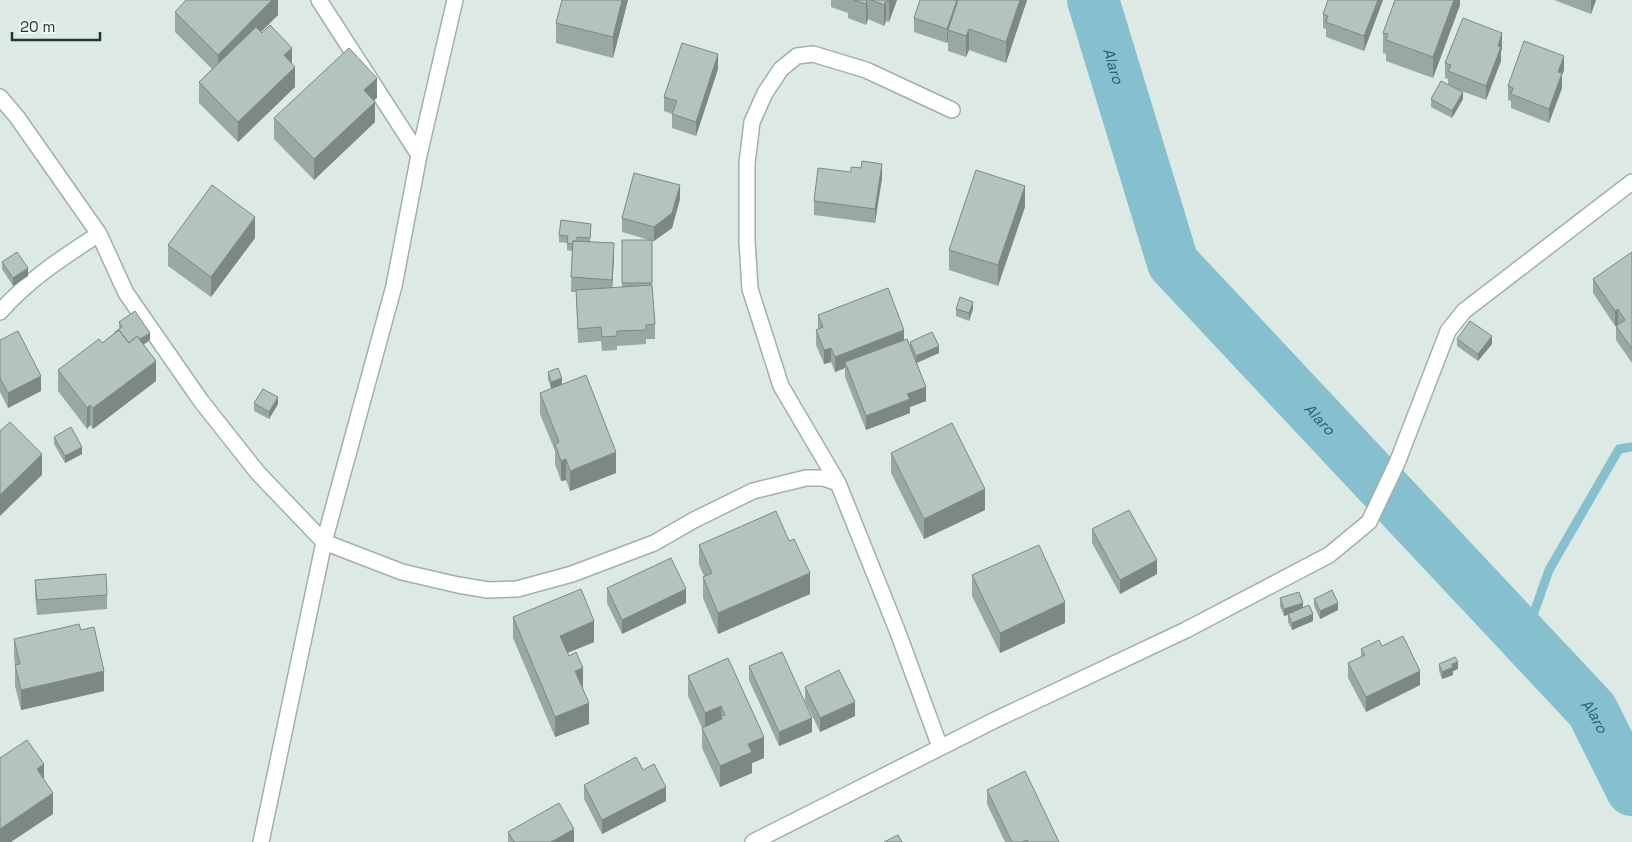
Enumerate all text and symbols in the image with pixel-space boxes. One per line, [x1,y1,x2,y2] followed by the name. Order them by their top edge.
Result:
[12,10,100,42] scale bar
[20,17,55,36] text: 20 m
[1099,46,1128,87] water label: Alaro
[1300,399,1340,439] water label: Alaro
[1577,695,1612,737] water label: Alaro

